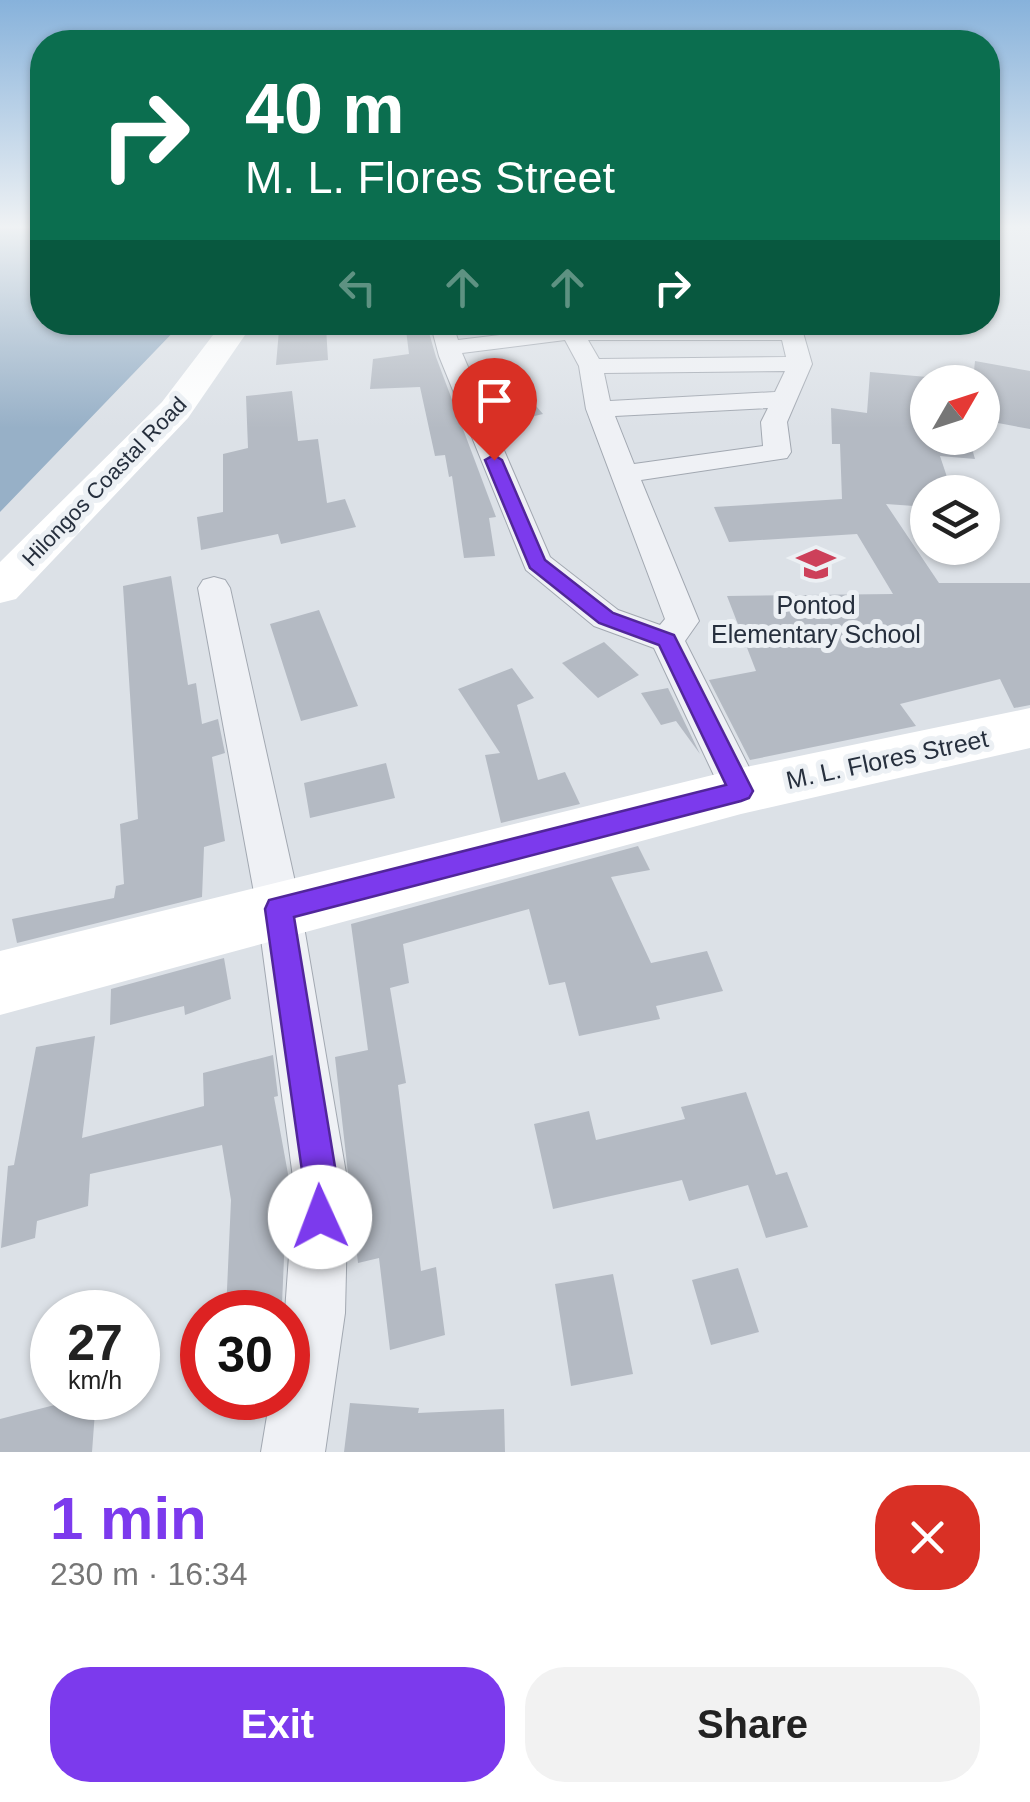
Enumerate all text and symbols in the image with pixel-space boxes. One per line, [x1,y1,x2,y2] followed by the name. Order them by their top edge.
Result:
[80,70,210,200] icon: right
[245,70,405,148] text: 40 m
[245,152,615,203] text: M. L. Flores Street
[330,260,385,315] icon: left
[435,260,490,315] icon: ahead
[540,260,595,315] icon: ahead
[645,260,700,315] icon: right
[452,358,537,461] pin
[910,365,1000,455] north arrow
[910,365,1000,565] map controls
[467,373,522,428] icon: arrive
[17,392,192,571] street label: Hilongos Coastal Road
[910,475,1000,565] button: layers
[795,543,837,585] school or university icon: Pontod Elementary School
[711,591,921,648] place label: Pontod Elementary School
[784,724,991,794] street label: M. L. Flores Street
[268,1165,372,1269] position arrow
[180,1290,310,1420] speed limit sign: 30
[67,1315,123,1371] text: 27
[68,1366,122,1394] text: km/h
[50,1485,207,1552] text: 1 min
[875,1485,980,1590] button: close
[50,1556,247,1592] text: 230 m · 16:34
[50,1667,505,1782] button: Exit
[525,1667,980,1782] button: Share

